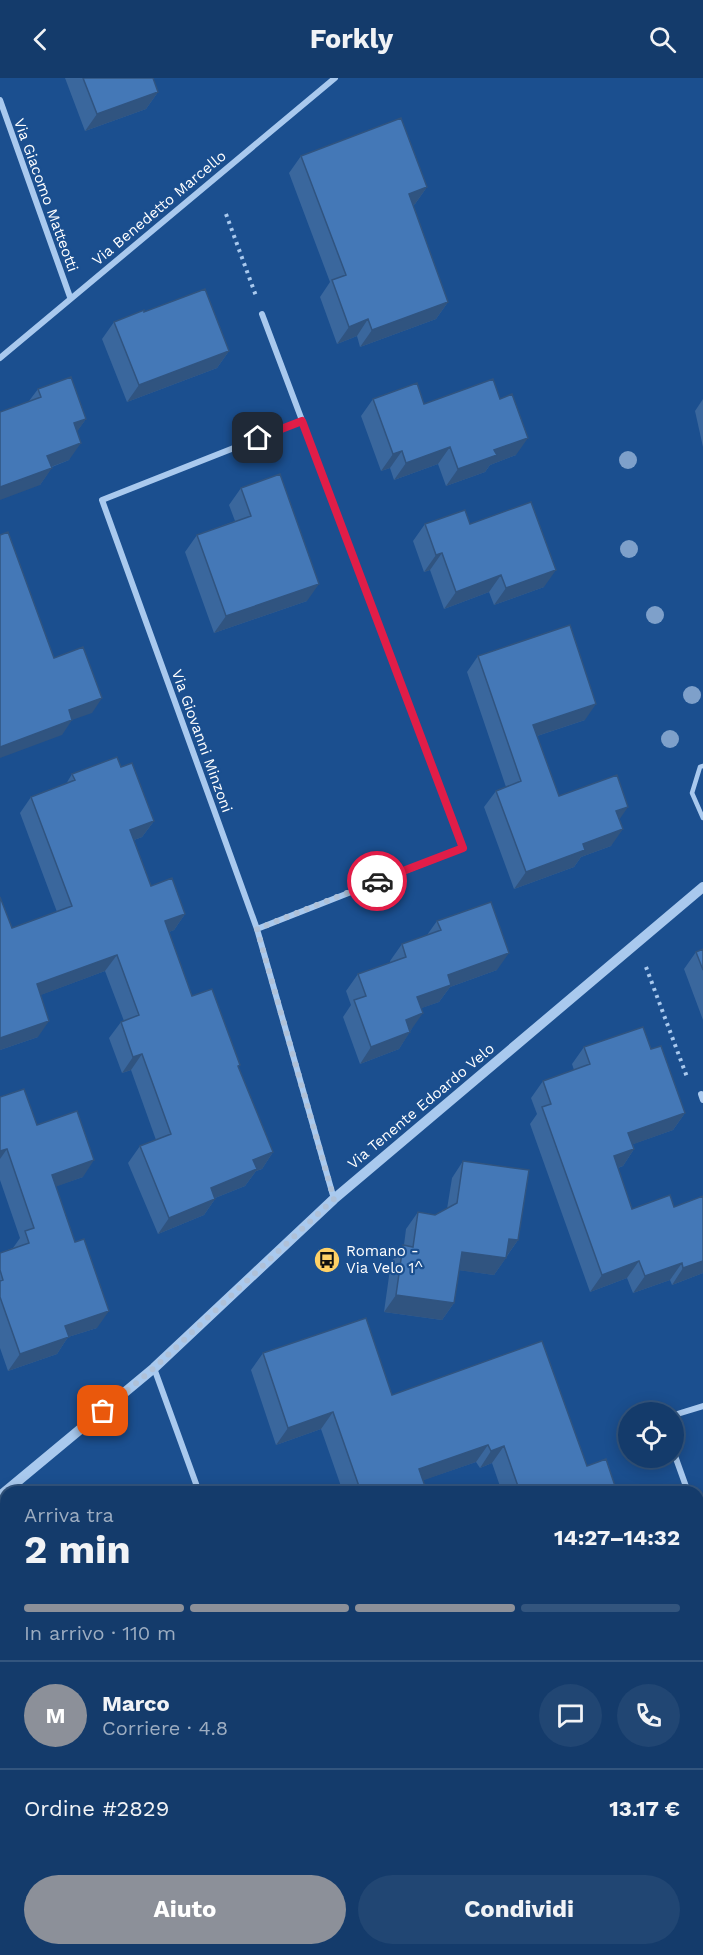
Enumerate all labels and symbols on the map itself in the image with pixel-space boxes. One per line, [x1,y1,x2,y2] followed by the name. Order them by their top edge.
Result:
[10,116,82,274] street label: Via Giacomo Matteotti
[88,147,230,269] street label: Via Benedetto Marcello
[232,412,283,463] pin
[168,667,236,815] street label: Via Giovanni Minzoni
[347,851,407,911] courier
[344,1039,498,1173] street label: Via Tenente Edoardo Velo
[346,1242,423,1277] place label: Romano - Via Velo 1^
[312,1245,342,1275] bus stop icon: Romano - Via Velo 1^
[77,1385,128,1436] pin

